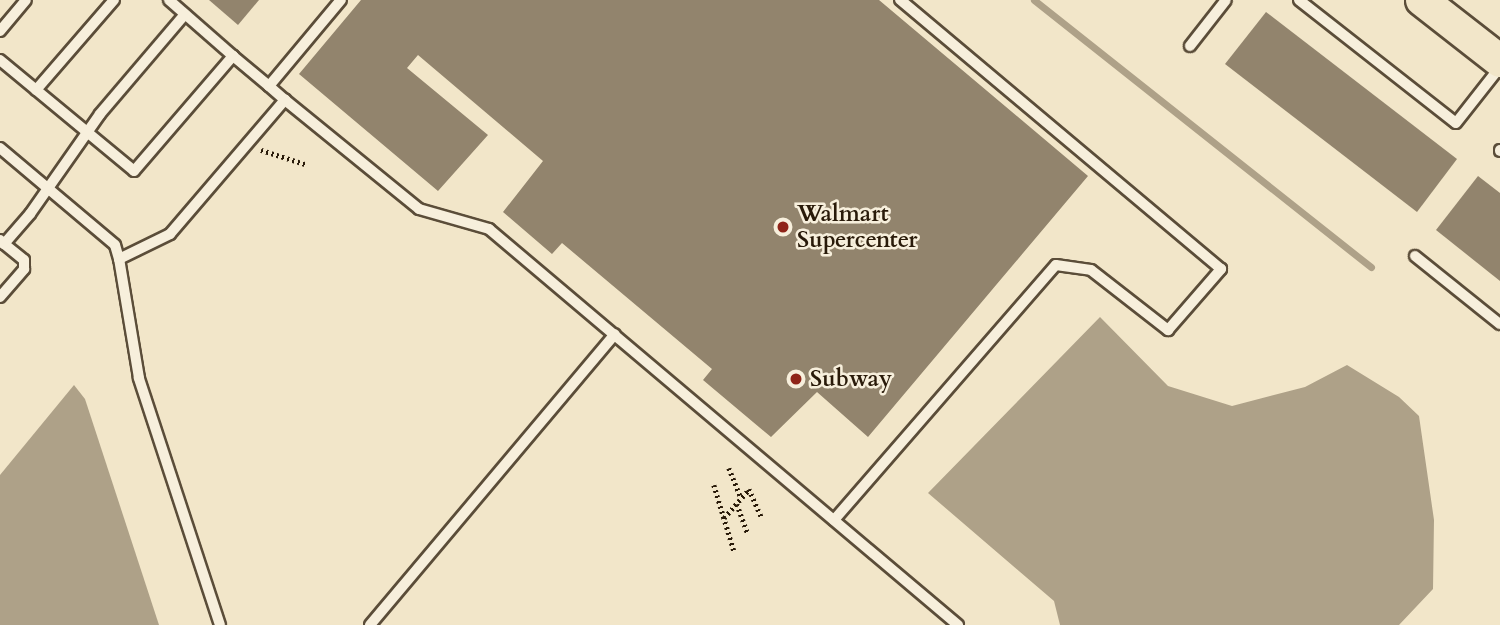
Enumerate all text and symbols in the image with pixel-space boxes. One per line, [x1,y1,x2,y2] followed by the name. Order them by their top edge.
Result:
[797,200,917,254] place label: Walmart Supercenter
[775,219,791,235] marker: Walmart Supercenter
[810,365,892,393] place label: Subway
[788,371,804,387] marker: Subway

